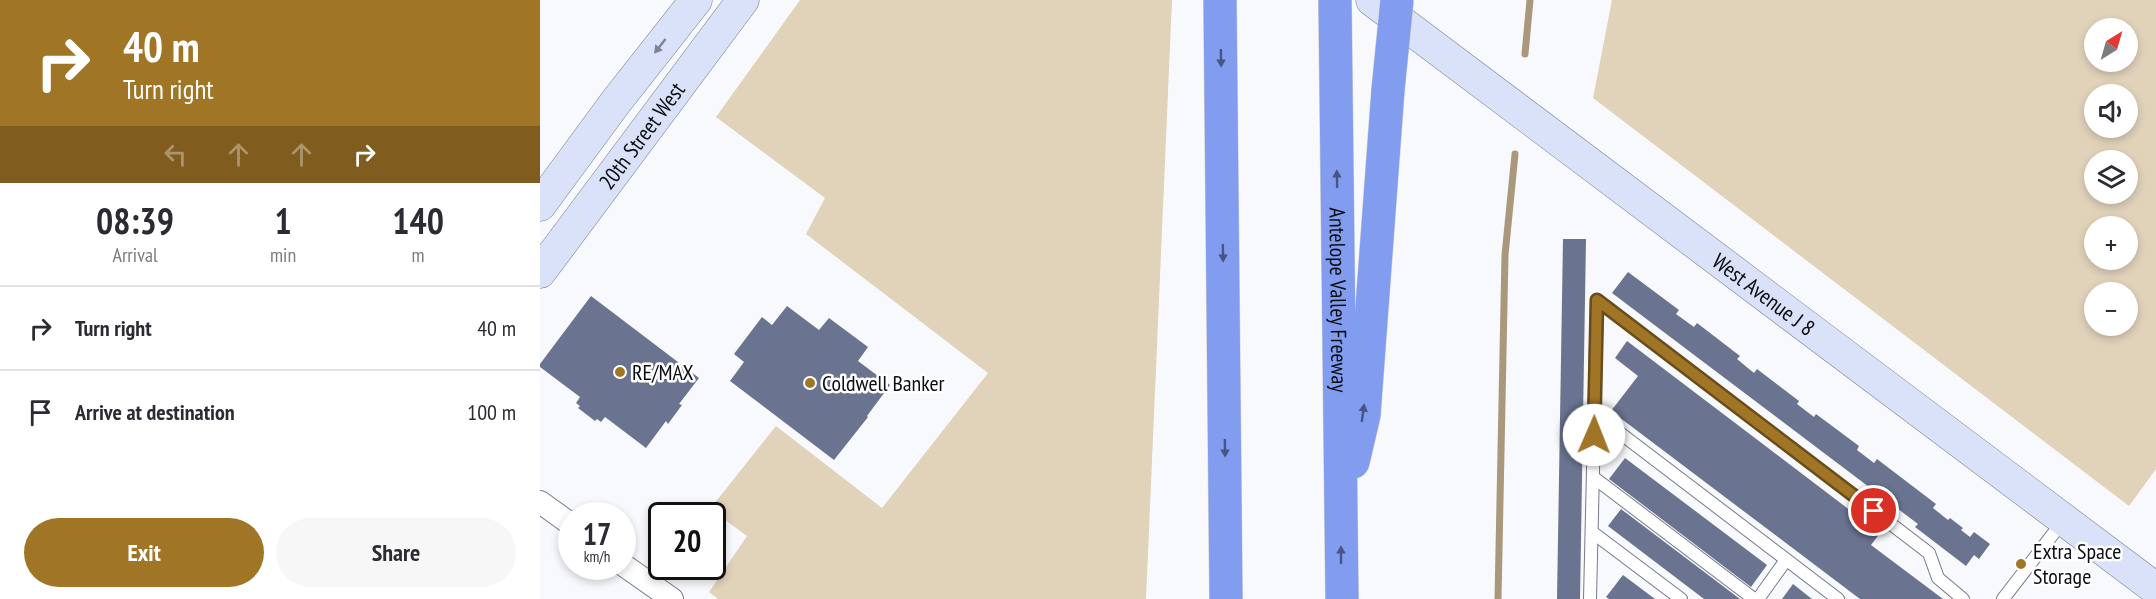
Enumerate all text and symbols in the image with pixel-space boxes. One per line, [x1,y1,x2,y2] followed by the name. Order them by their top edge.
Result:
[2084,18,2138,72] north arrow
[2084,18,2138,336] map controls
[123,19,200,74] text: 40 m
[24,24,102,102] icon: right
[653,38,666,54] one-way arrow
[1216,49,1225,68] one-way arrow
[123,72,214,106] text: Turn right
[593,77,691,195] street label: 20th Street West
[2084,84,2138,138] button: sound
[159,138,192,171] icon: left
[222,138,255,171] icon: ahead
[285,138,318,171] icon: ahead
[348,138,381,171] icon: right
[2084,150,2138,204] button: layers
[1332,170,1342,189] one-way arrow
[96,197,174,244] text: 08:39
[274,197,292,244] text: 1
[392,197,444,244] text: 140
[1323,207,1354,393] street label: Antelope Valley Freeway
[2084,216,2138,270] button: +
[112,242,158,268] text: Arrival
[270,242,296,268] text: min
[412,242,425,268] text: m
[1218,244,1228,263] one-way arrow
[1707,247,1821,342] street label: West Avenue J 8
[2084,282,2138,336] button: −
[24,312,57,345] icon: right
[75,314,152,342] text: Turn right
[477,314,516,342] text: 40 m
[632,358,693,386] place label: RE/MAX
[613,365,627,379] marker: RE/MAX
[822,369,945,397] place label: Coldwell Banker
[803,376,817,390] marker: Coldwell Banker
[24,396,57,429] icon: arrive
[75,398,235,426] text: Arrive at destination
[467,398,516,426] text: 100 m
[1359,403,1368,422] one-way arrow
[1562,403,1626,467] position arrow
[1220,439,1230,458] one-way arrow
[1848,485,1899,536] pin
[1857,494,1890,527] icon: arrive
[648,502,726,580] speed limit sign: 20
[583,514,611,553] text: 17
[24,518,264,587] button: Exit
[276,518,516,587] button: Share
[2033,537,2121,590] place label: Extra Space Storage
[1336,545,1346,564] one-way arrow
[584,547,610,566] text: km/h
[2014,557,2028,571] marker: Extra Space Storage

